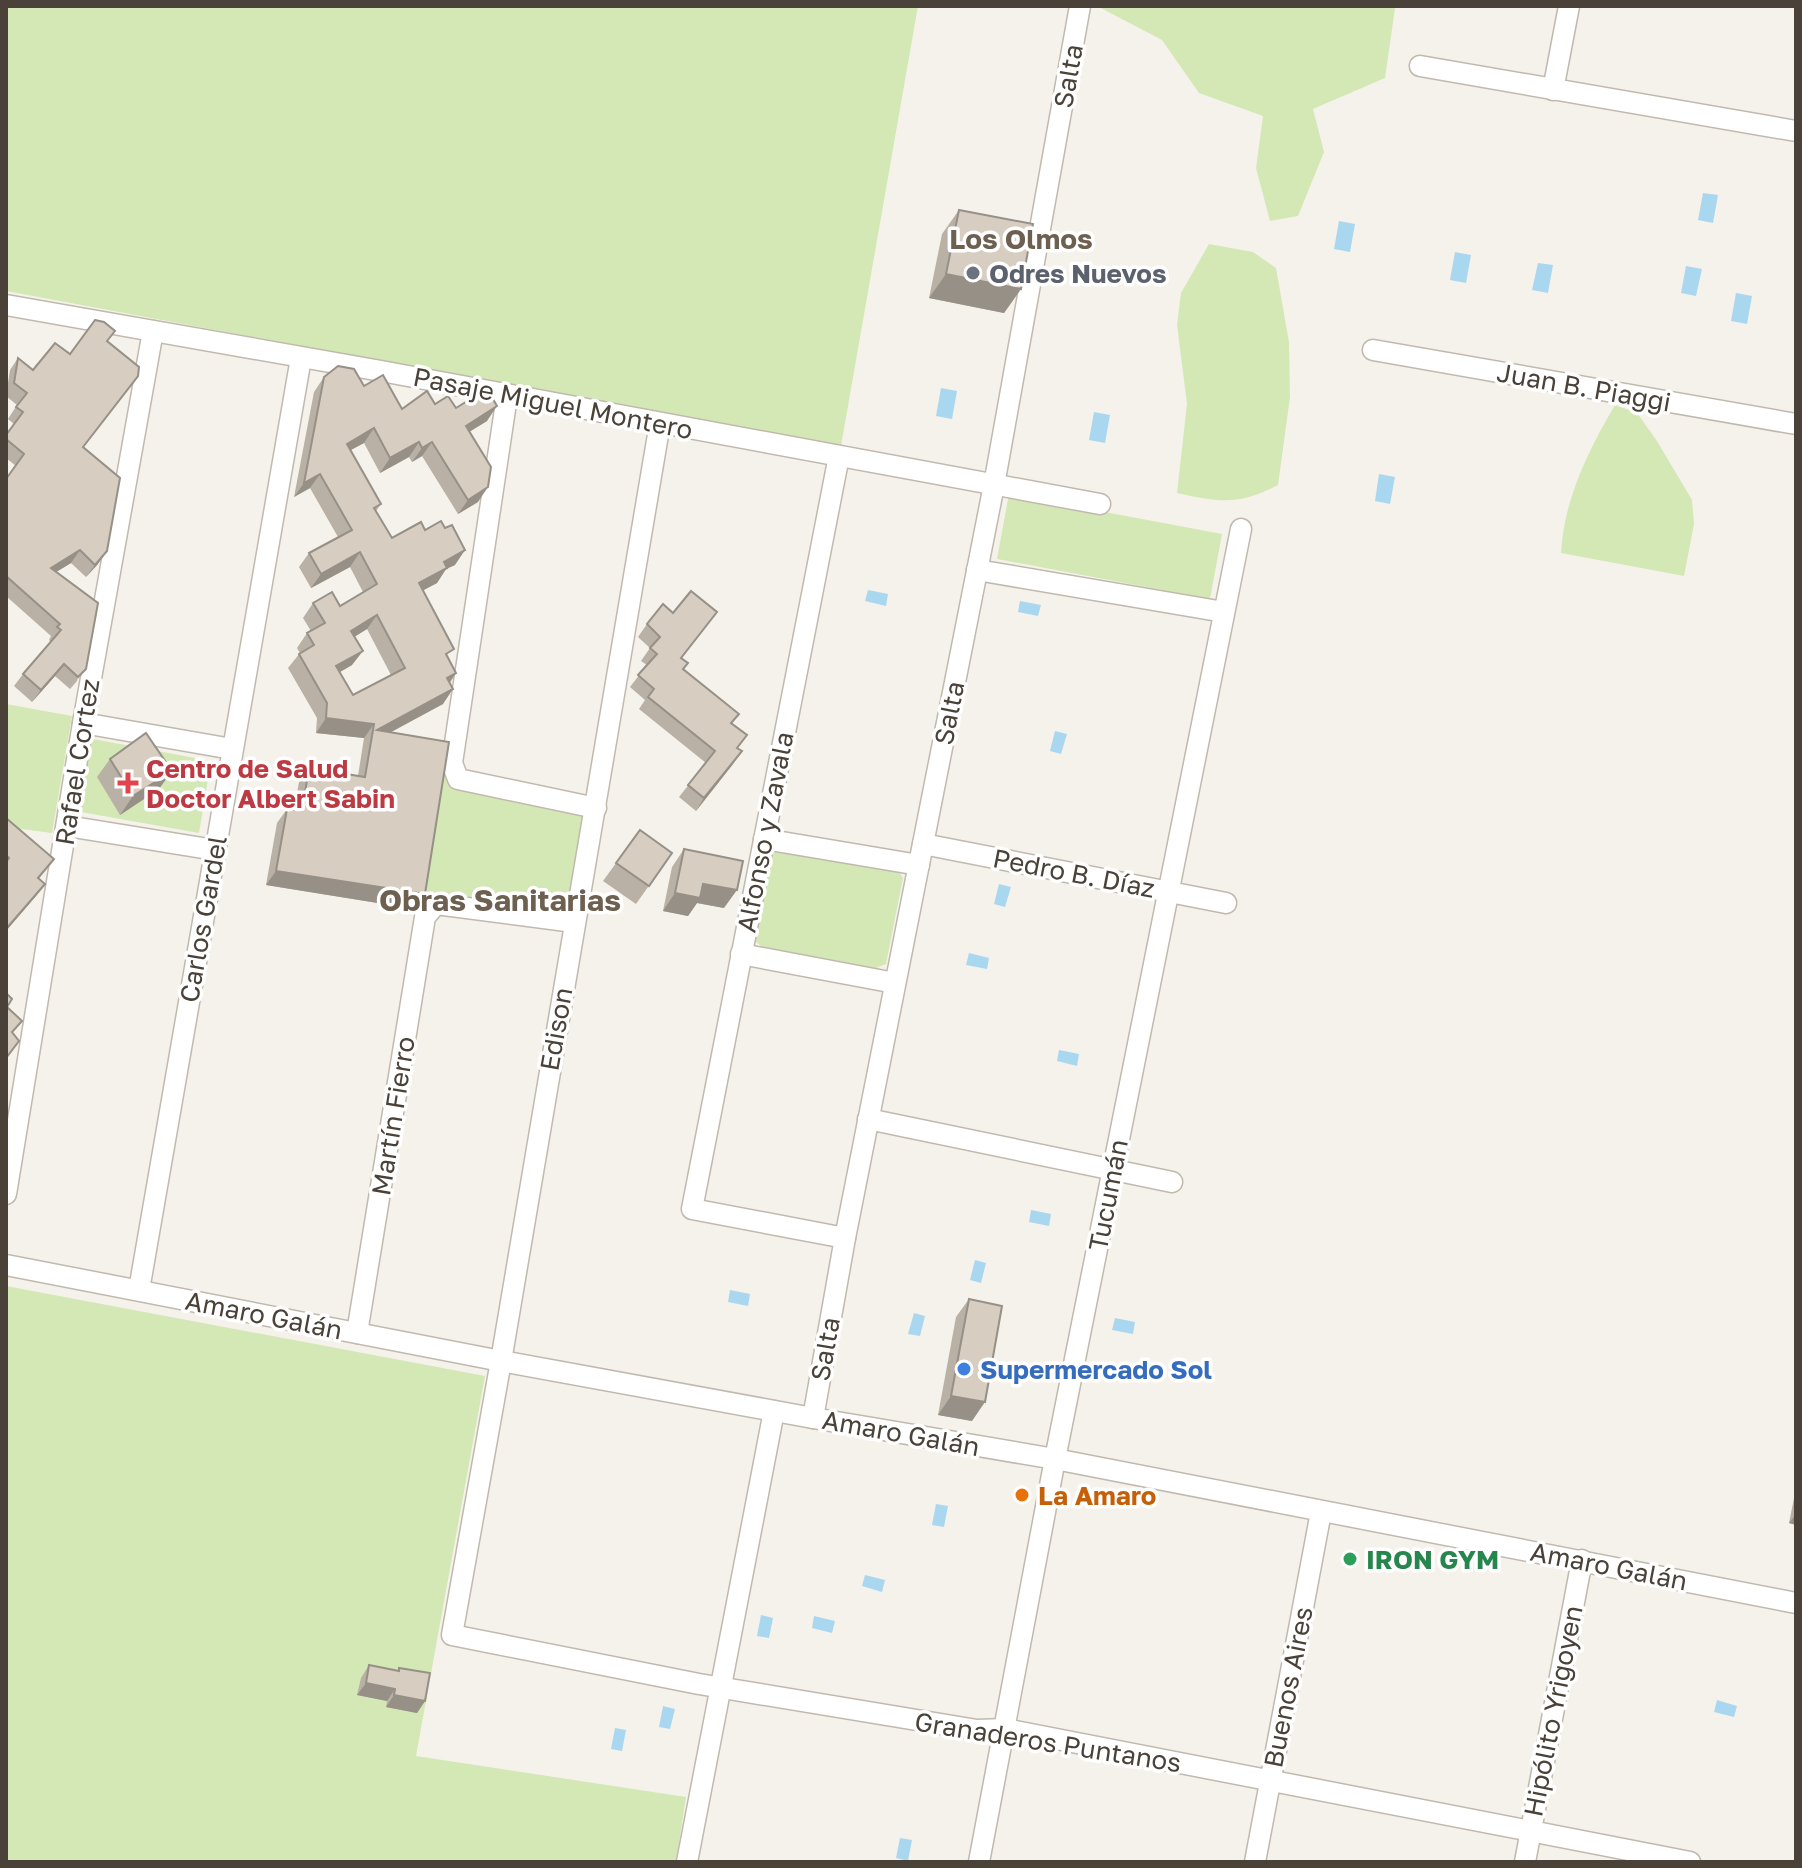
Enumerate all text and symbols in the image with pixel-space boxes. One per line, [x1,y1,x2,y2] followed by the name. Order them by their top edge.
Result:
[1047,42,1089,110] street label: Salta
[949,222,1093,255] district label: Los Olmos
[989,258,1166,289] place label: Odres Nuevos
[964,264,982,282] marker: Odres Nuevos
[1494,356,1674,418] street label: Juan B. Piaggi
[411,361,695,445] street label: Pasaje Miguel Montero
[49,676,105,848] street label: Rafael Cortez
[928,679,970,747] street label: Salta
[730,729,800,935] street label: Alfonso y Zavala
[146,753,395,814] place label: Centro de Salud Doctor Albert Sabin
[117,772,139,794] marker: Centro de Salud Doctor Albert Sabin
[173,833,233,1005] street label: Carlos Gardel
[990,842,1158,904] street label: Pedro B. Díaz
[379,882,621,918] district label: Obras Sanitarias
[533,985,579,1073] street label: Edison
[365,1034,421,1198] street label: Martín Fierro
[1082,1137,1134,1253] street label: Tucumán
[183,1285,345,1345] street label: Amaro Galán
[804,1315,846,1383] street label: Salta
[980,1354,1212,1385] place label: Supermercado Sol
[955,1360,973,1378] marker: Supermercado Sol
[820,1404,982,1462] street label: Amaro Galán
[1038,1480,1156,1511] place label: La Amaro
[1013,1486,1031,1504] marker: La Amaro
[1528,1536,1690,1596] street label: Amaro Galán
[1366,1544,1499,1575] place label: IRON GYM
[1341,1550,1359,1568] marker: IRON GYM
[1517,1603,1589,1819] street label: Hipólito Yrigoyen
[1257,1604,1319,1770] street label: Buenos Aires
[913,1706,1183,1778] street label: Granaderos Puntanos

